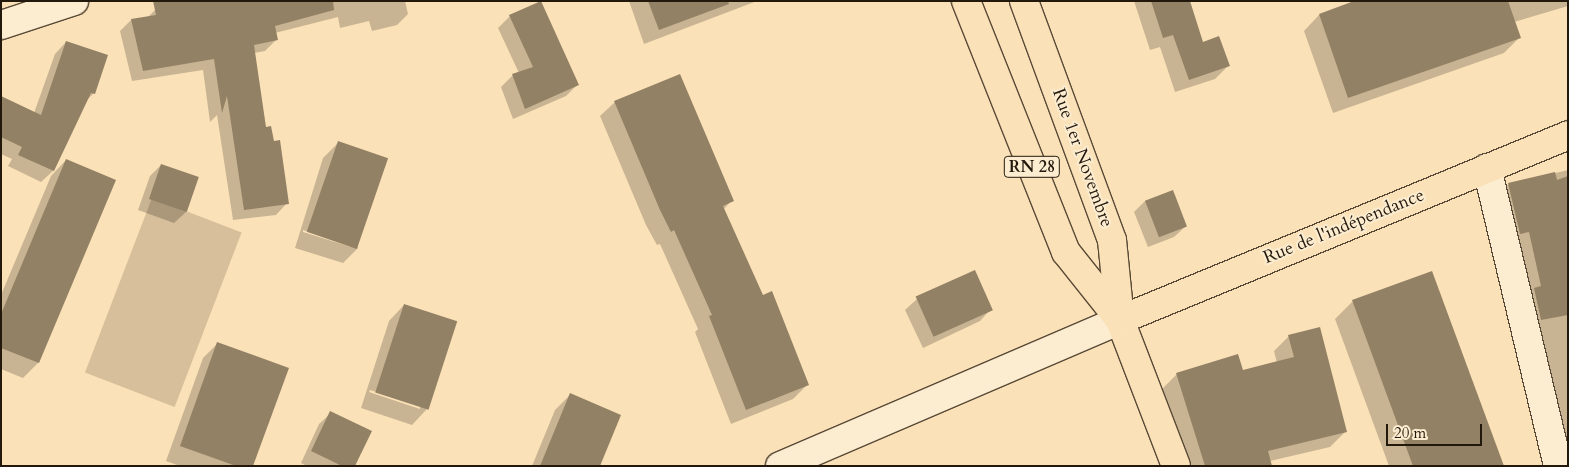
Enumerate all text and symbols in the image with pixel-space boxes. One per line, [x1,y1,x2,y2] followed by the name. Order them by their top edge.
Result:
[1047,86,1117,230] street label: Rue 1er Novembre
[1003,154,1061,180] road number: RN 28
[1260,185,1428,269] street label: Rue de l'indépendance
[1389,414,1485,446] scale bar
[1394,423,1426,443] text: 20 m

